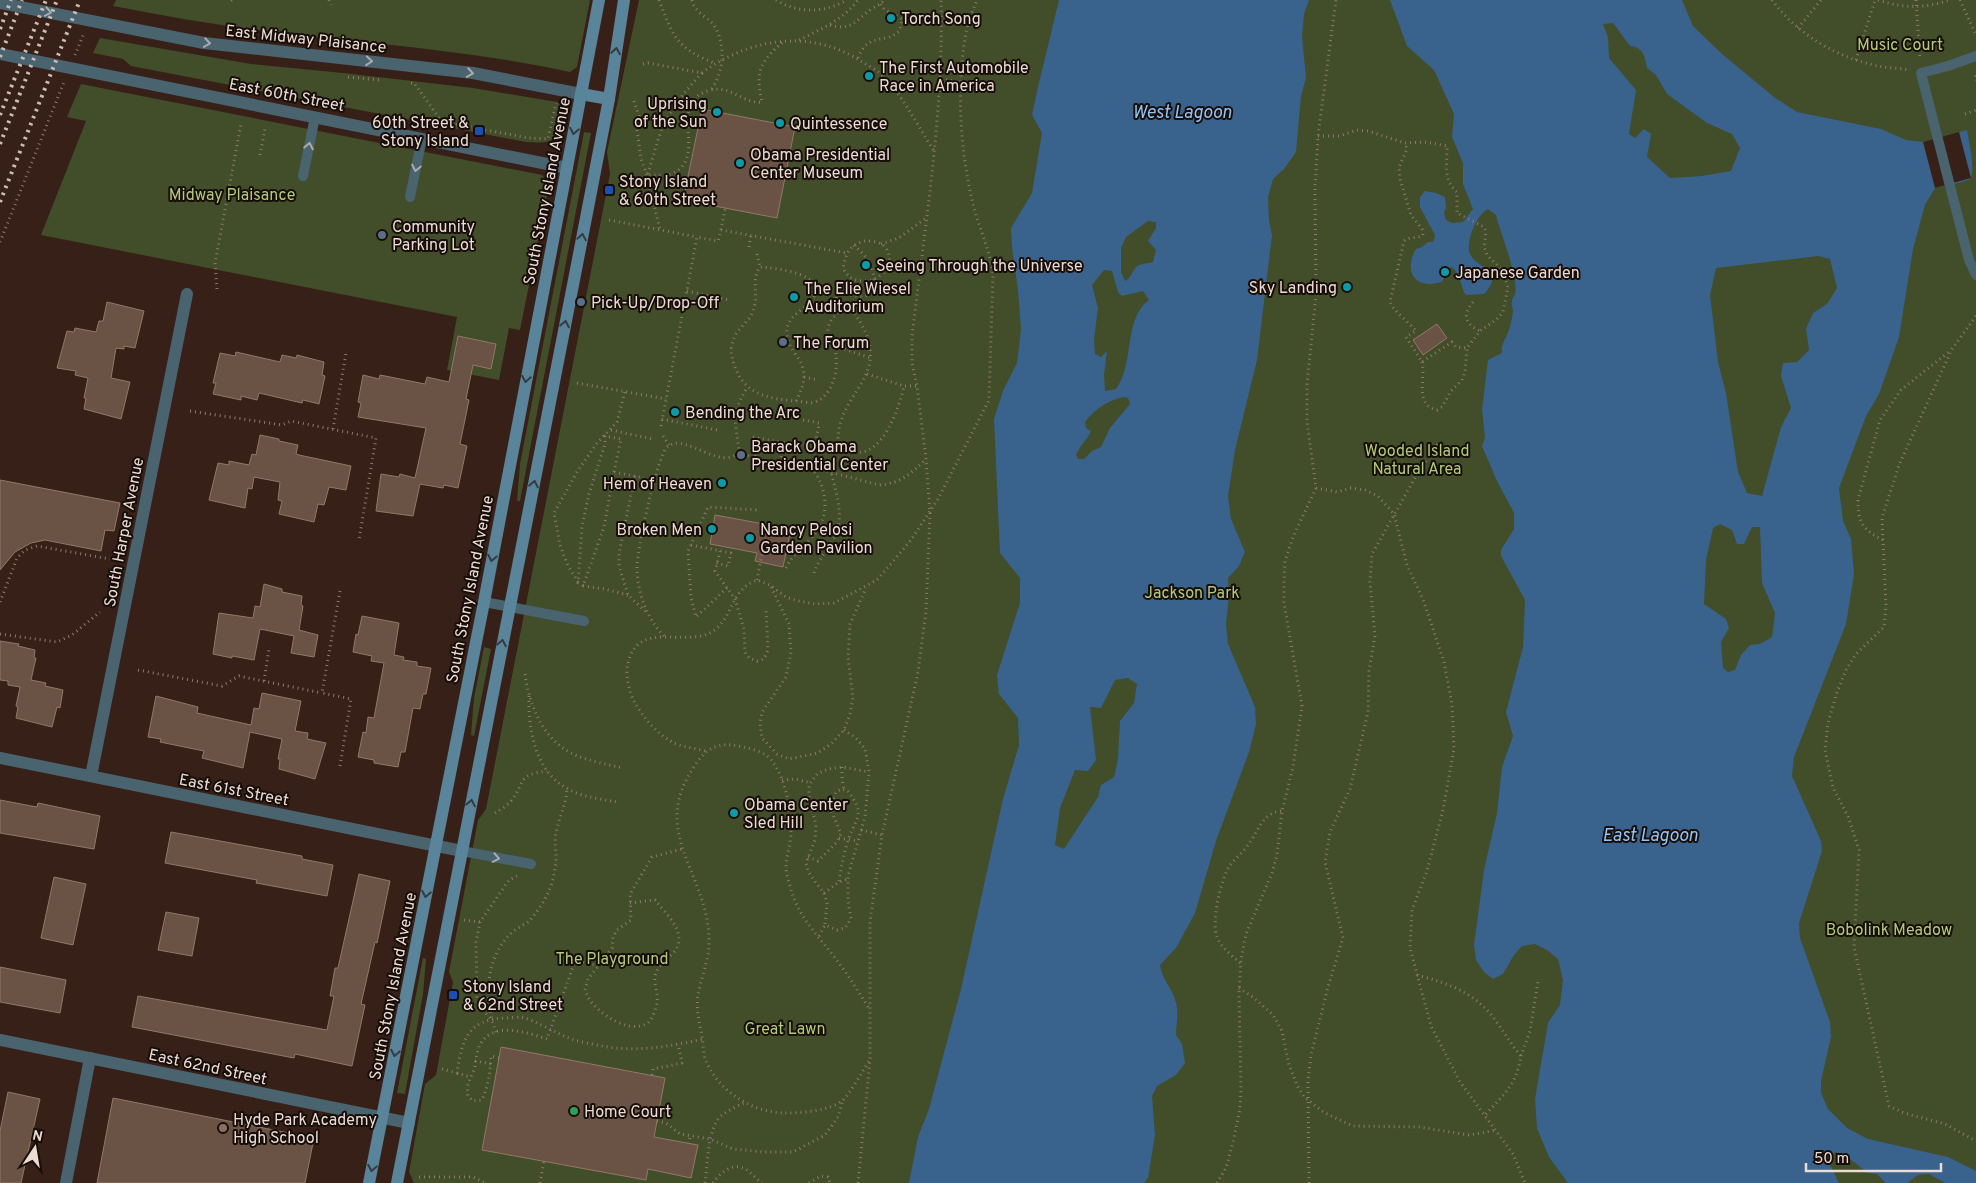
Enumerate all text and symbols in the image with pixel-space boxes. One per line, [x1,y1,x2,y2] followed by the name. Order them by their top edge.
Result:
[43,6,52,17] one-way arrow
[901,10,981,30] place label: Torch Song
[885,12,897,24] marker: Torch Song
[224,22,387,58] street label: East Midway Plaisance
[1857,36,1943,56] park label: Music Court
[203,38,212,48] one-way arrow
[610,46,621,54] one-way arrow
[365,55,373,66] one-way arrow
[879,59,1029,97] place label: The First Automobile Race in America
[467,67,475,78] one-way arrow
[863,70,875,82] marker: The First Automobile Race in America
[227,75,346,117] street label: East 60th Street
[634,95,707,133] place label: Uprising of the Sun
[520,96,576,287] street label: South Stony Island Avenue
[1132,102,1232,125] water label: West Lagoon
[711,106,723,118] marker: Uprising of the Sun
[372,114,469,152] place label: 60th Street & Stony Island
[790,115,887,135] place label: Quintessence
[774,117,786,129] marker: Quintessence
[473,125,485,137] marker: 60th Street & Stony Island
[569,126,580,135] one-way arrow
[304,142,314,151] one-way arrow
[750,146,890,184] place label: Obama Presidential Center Museum
[734,157,746,169] marker: Obama Presidential Center Museum
[411,163,422,172] one-way arrow
[619,173,716,211] place label: Stony Island & 60th Street
[603,184,615,196] marker: Stony Island & 60th Street
[169,186,295,206] park label: Midway Plaisance
[392,218,475,256] place label: Community Parking Lot
[376,229,388,241] marker: Community Parking Lot
[576,232,586,241] one-way arrow
[876,257,1083,277] place label: Seeing Through the Universe
[860,259,872,271] marker: Seeing Through the Universe
[1455,264,1580,284] place label: Japanese Garden
[1439,266,1451,278] marker: Japanese Garden
[1249,279,1337,299] place label: Sky Landing
[804,280,911,318] place label: The Elie Wiesel Auditorium
[1341,281,1353,293] marker: Sky Landing
[788,291,800,303] marker: The Elie Wiesel Auditorium
[591,294,719,314] place label: Pick-Up/Drop-Off
[575,296,587,308] marker: Pick-Up/Drop-Off
[559,320,570,329] one-way arrow
[793,334,869,354] place label: The Forum
[777,336,789,348] marker: The Forum
[521,375,531,384] one-way arrow
[685,404,800,424] place label: Bending the Arc
[669,406,681,418] marker: Bending the Arc
[751,438,888,476] place label: Barack Obama Presidential Center
[1365,442,1469,480] park label: Wooded Island Natural Area
[735,449,747,461] marker: Barack Obama Presidential Center
[101,456,149,609] street label: South Harper Avenue
[603,475,712,495] place label: Hem of Heaven
[716,477,728,489] marker: Hem of Heaven
[528,479,538,488] one-way arrow
[443,494,499,685] street label: South Stony Island Avenue
[617,521,702,541] place label: Broken Men
[760,521,873,559] place label: Nancy Pelosi Garden Pavilion
[706,523,718,535] marker: Broken Men
[744,532,756,544] marker: Nancy Pelosi Garden Pavilion
[488,553,498,562] one-way arrow
[1144,584,1240,604] park label: Jackson Park
[497,639,507,648] one-way arrow
[177,771,290,811] street label: East 61st Street
[744,796,848,834] place label: Obama Center Sled Hill
[465,798,476,807] one-way arrow
[728,807,740,819] marker: Obama Center Sled Hill
[1602,825,1698,848] water label: East Lagoon
[492,852,501,862] one-way arrow
[422,890,432,898] one-way arrow
[366,891,422,1082] street label: South Stony Island Avenue
[1826,921,1952,941] park label: Bobolink Meadow
[555,950,669,970] park label: The Playground
[463,978,563,1016] place label: Stony Island & 62nd Street
[447,989,459,1001] marker: Stony Island & 62nd Street
[745,1020,826,1040] park label: Great Lawn
[147,1046,269,1090] street label: East 62nd Street
[390,1049,401,1058] one-way arrow
[584,1103,671,1123] place label: Home Court
[568,1105,580,1117] marker: Home Court
[233,1111,377,1149] place label: Hyde Park Academy High School
[217,1122,229,1134] marker: Hyde Park Academy High School
[10,1123,60,1173] north arrow
[31,1127,44,1146] text: N
[1806,1140,1941,1172] scale bar
[1814,1150,1849,1169] text: 50 m
[368,1163,378,1172] one-way arrow

